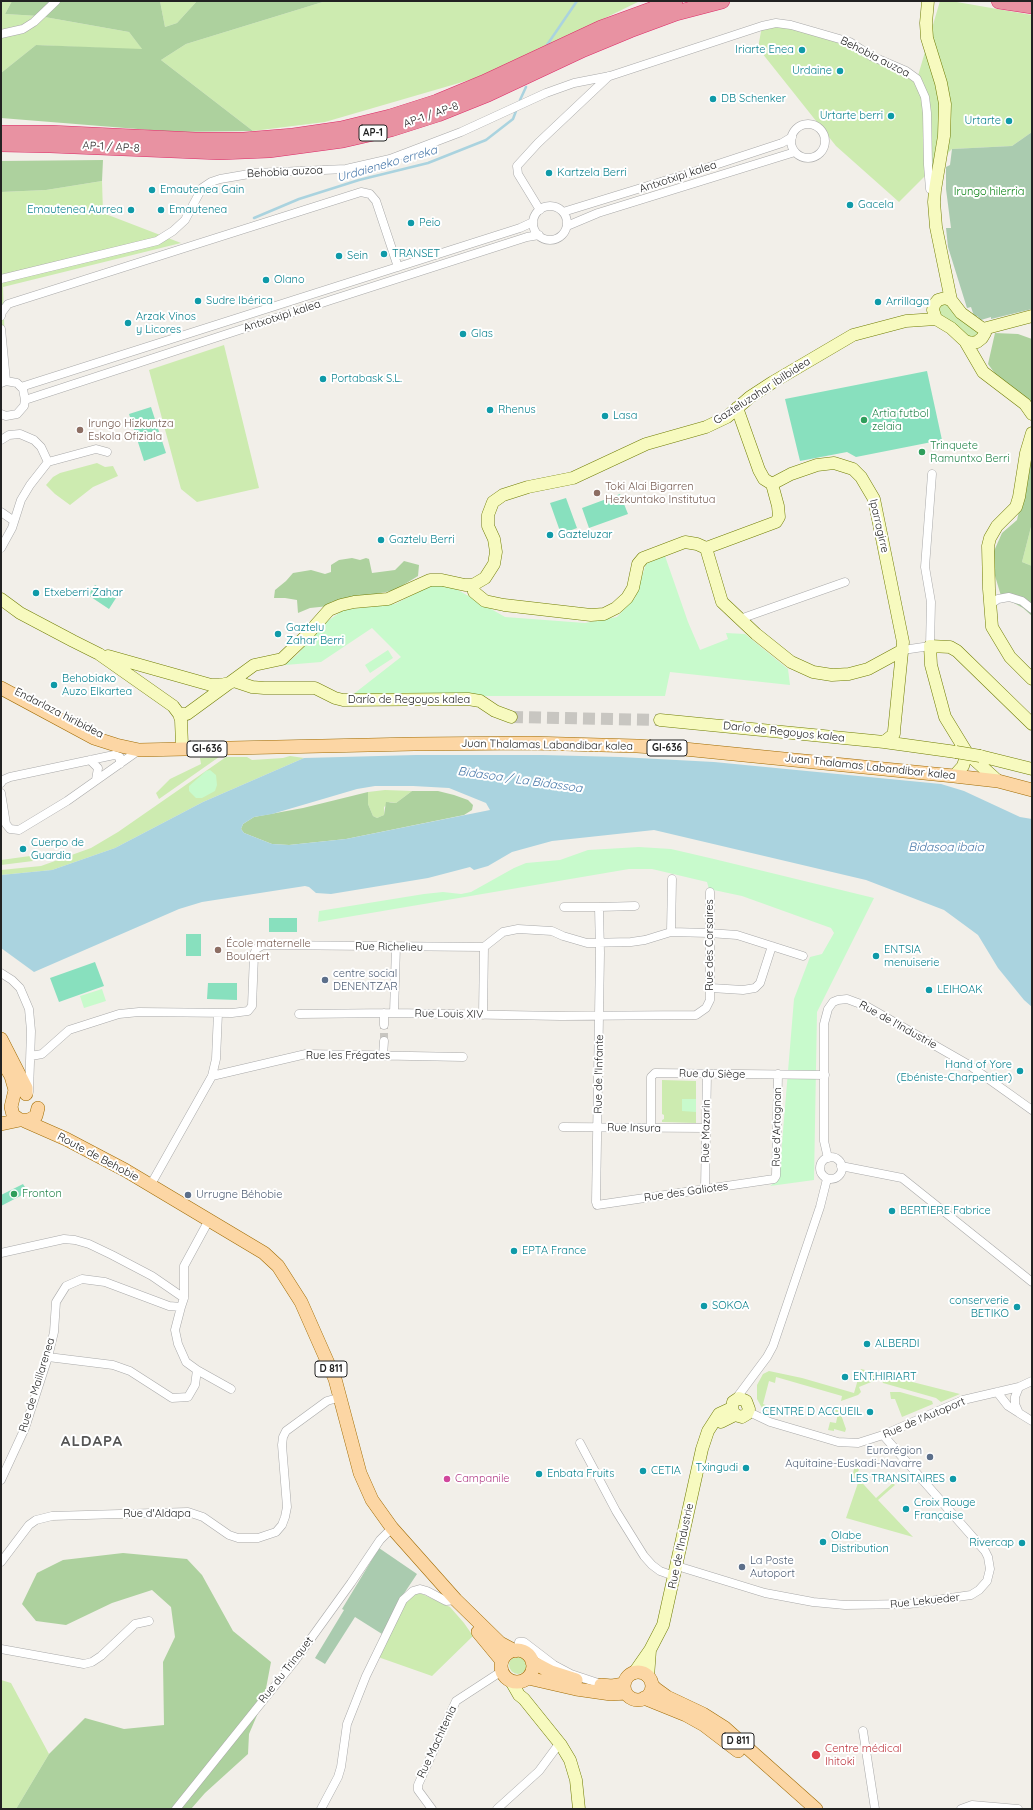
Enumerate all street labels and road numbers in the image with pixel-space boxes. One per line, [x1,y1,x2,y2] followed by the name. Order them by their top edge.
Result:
[838,34,912,80] street label: Behobia auzoa
[402,99,460,131] street label: AP-1 / AP-8
[359,125,387,141] road number: AP-1
[82,139,140,155] street label: AP-1 / AP-8
[638,158,718,196] street label: Antxotxipi kalea
[247,163,323,181] street label: Behobia auzoa
[242,297,322,335] street label: Antxotxipi kalea
[711,355,813,427] street label: Gazteluzahar ibilbidea
[866,498,892,554] street label: Iparragirre
[12,685,106,741] street label: Endarlaza hiribidea
[348,693,470,707] street label: Darío de Regoyos kalea
[722,719,846,745] street label: Darío de Regoyos kalea
[461,737,633,753] street label: Juan Thalamas Labandibar kalea
[647,740,687,756] road number: GI-636
[187,741,227,757] road number: GI-636
[784,751,956,783] street label: Juan Thalamas Labandibar kalea
[703,899,717,991] street label: Rue des Corsaires
[355,940,423,954] street label: Rue Richelieu
[857,998,939,1052] street label: Rue de l'Industrie
[415,1007,483,1021] street label: Rue Louis XIV
[592,1034,606,1114] street label: Rue de l'Infante
[306,1049,390,1063] street label: Rue les Frégates
[679,1067,745,1081] street label: Rue du Siège
[770,1087,784,1167] street label: Rue d'Artagnan
[699,1099,713,1163] street label: Rue Mazarin
[607,1121,661,1135] street label: Rue Insura
[55,1130,141,1184] street label: Route de Behobie
[643,1180,729,1204] street label: Rue des Galiotes
[16,1336,58,1434] street label: Rue de Maillarenea
[315,1361,347,1377] road number: D 811
[881,1395,967,1441] street label: Rue de l'Autoport
[665,1502,697,1590] street label: Rue de l'Industrie
[123,1507,191,1521] street label: Rue d'Aldapa
[889,1591,961,1611] street label: Rue Lekueder
[256,1634,316,1706] street label: Rue du Trinquet
[415,1704,459,1780] street label: Rue Machitenia
[722,1733,754,1749] road number: D 811

